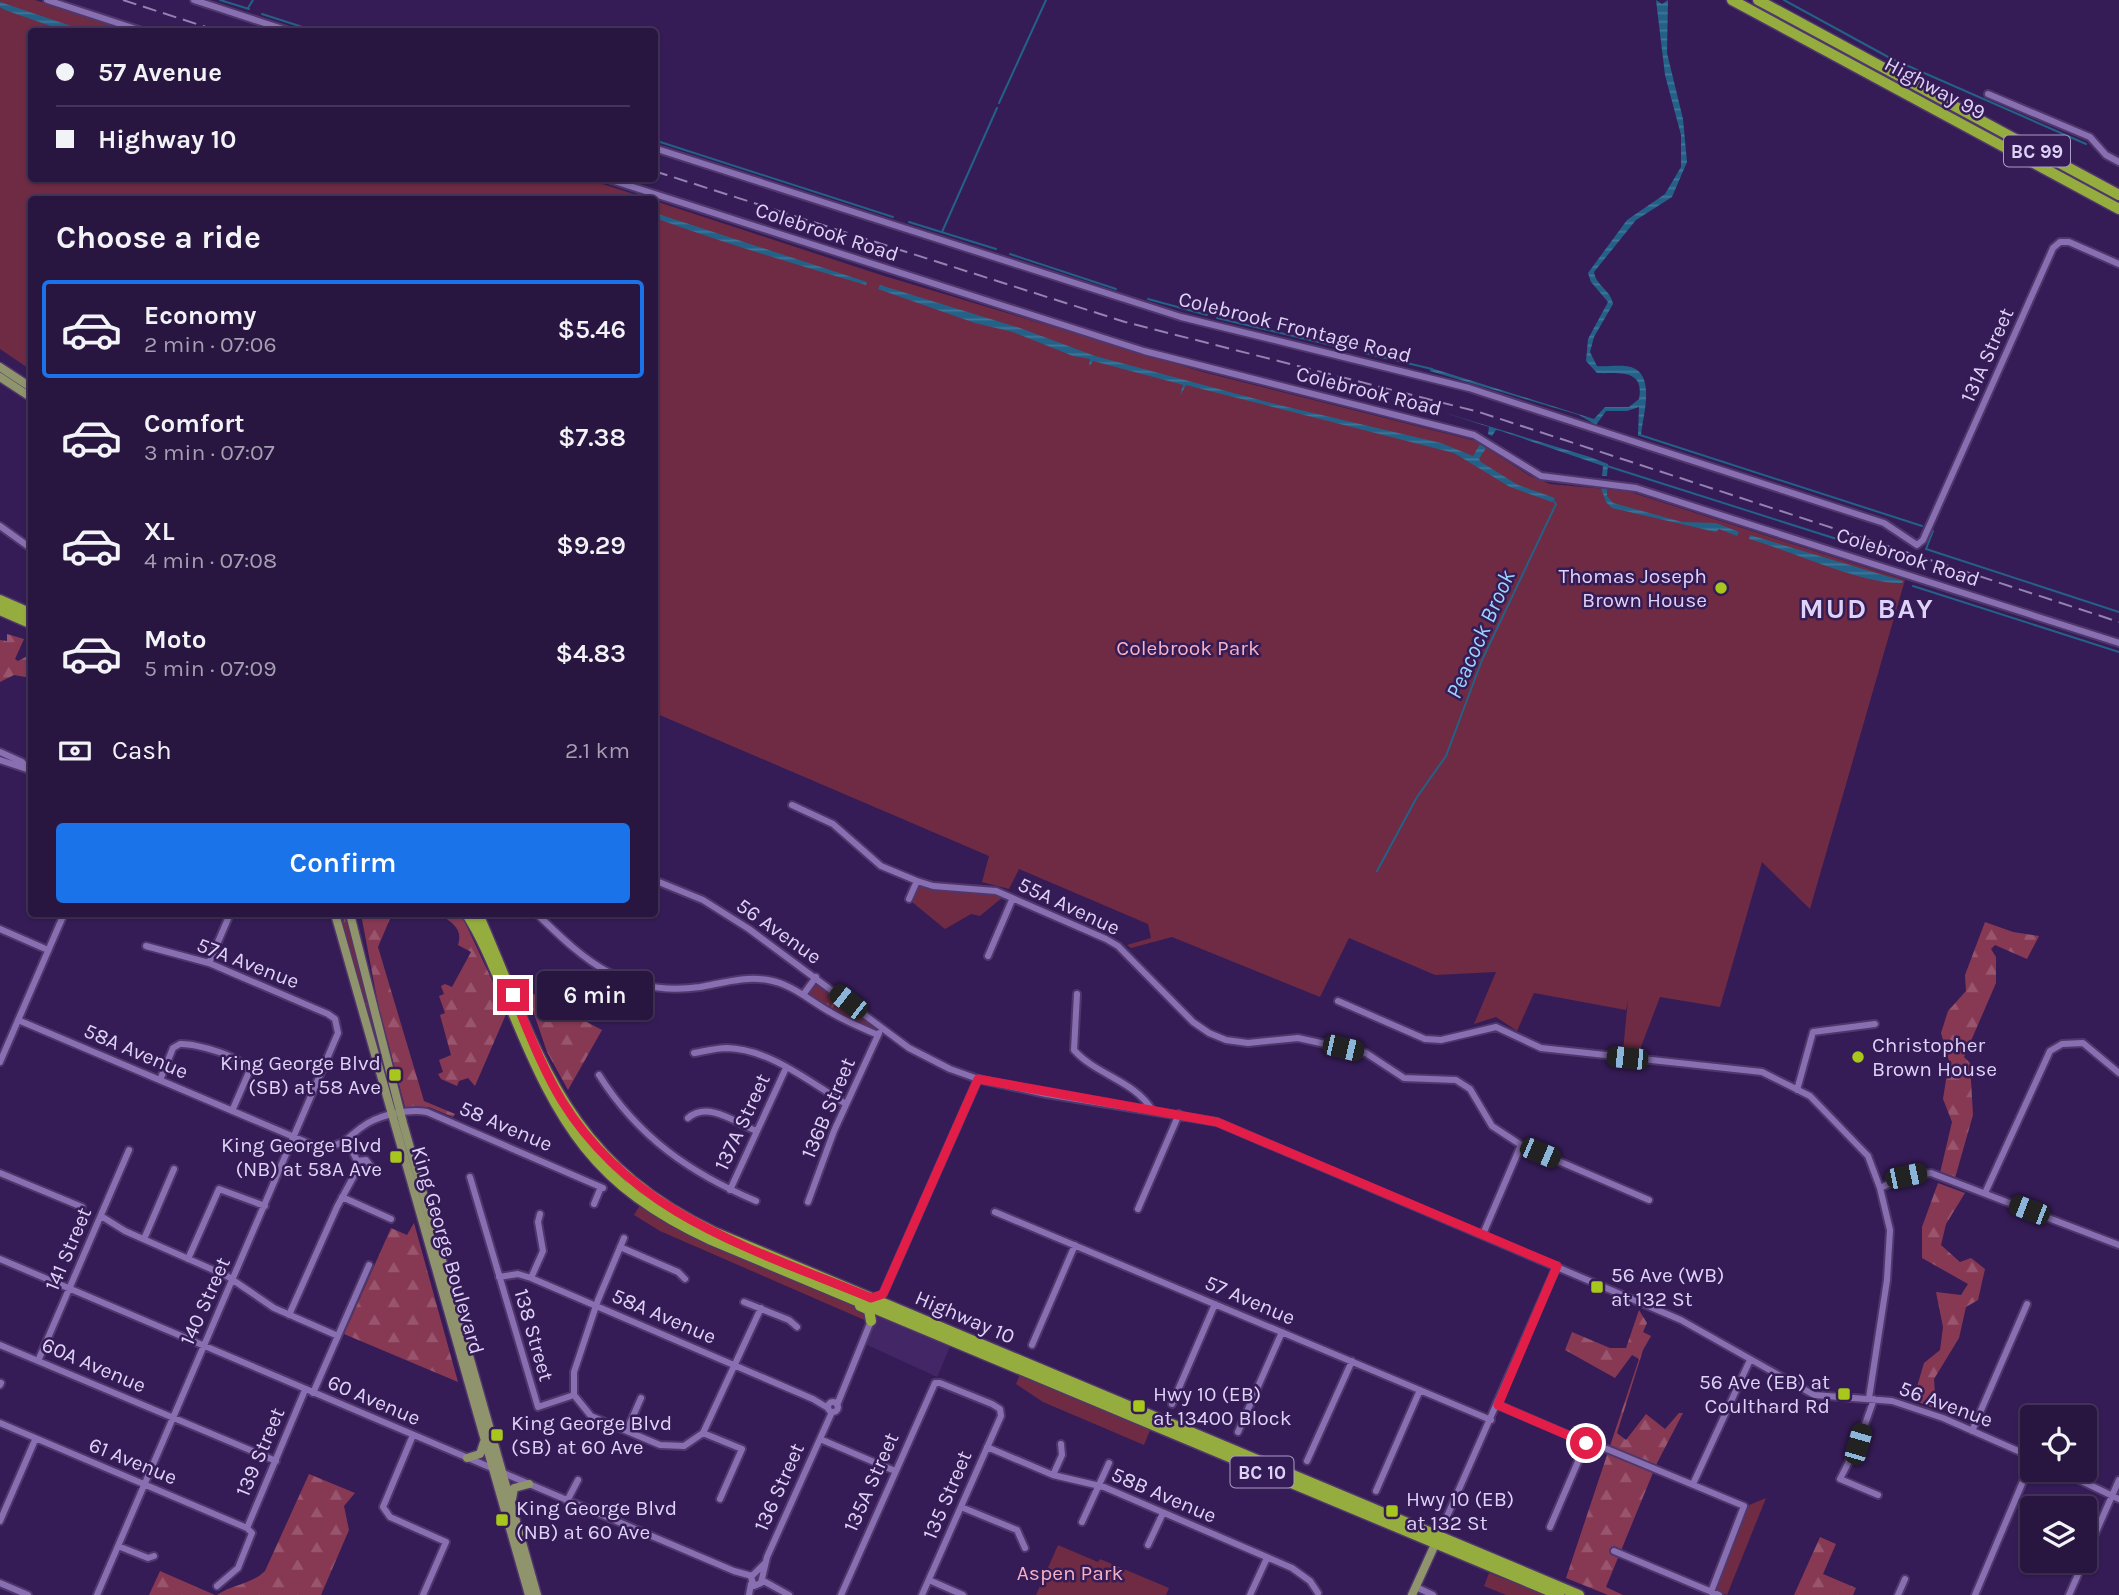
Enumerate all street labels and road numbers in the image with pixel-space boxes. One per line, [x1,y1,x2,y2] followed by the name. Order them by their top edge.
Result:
[1880,51,1990,125] street label: Highway 99
[2004,136,2070,167] road number: BC 99
[752,198,902,266] street label: Colebrook Road
[1176,286,1414,368] street label: Colebrook Frontage Road
[1956,304,2019,406] street label: 131A Street
[1294,361,1444,421] street label: Colebrook Road
[1833,523,1983,591] street label: Colebrook Road
[1014,872,1124,940] street label: 55A Avenue
[732,893,826,969] street label: 56 Avenue
[193,932,303,994] street label: 57A Avenue
[80,1018,192,1084] street label: 58A Avenue
[796,1054,860,1162] street label: 136B Street
[709,1070,775,1174] street label: 137A Street
[456,1096,556,1156] street label: 58 Avenue
[407,1143,489,1357] street label: King George Boulevard
[40,1204,96,1294] street label: 141 Street
[175,1253,235,1349] street label: 140 Street
[1201,1270,1299,1330] street label: 57 Avenue
[608,1283,720,1349] street label: 58A Avenue
[912,1285,1018,1349] street label: Highway 10
[509,1286,559,1384] street label: 138 Street
[38,1332,150,1398] street label: 60A Avenue
[324,1370,424,1430] street label: 60 Avenue
[1896,1376,1996,1432] street label: 56 Avenue
[231,1404,289,1500] street label: 139 Street
[838,1429,904,1535] street label: 135A Street
[85,1432,181,1490] street label: 61 Avenue
[749,1439,809,1535] street label: 136 Street
[918,1447,976,1543] street label: 135 Street
[1230,1456,1294,1488] road number: BC 10
[1108,1462,1220,1528] street label: 58B Avenue

